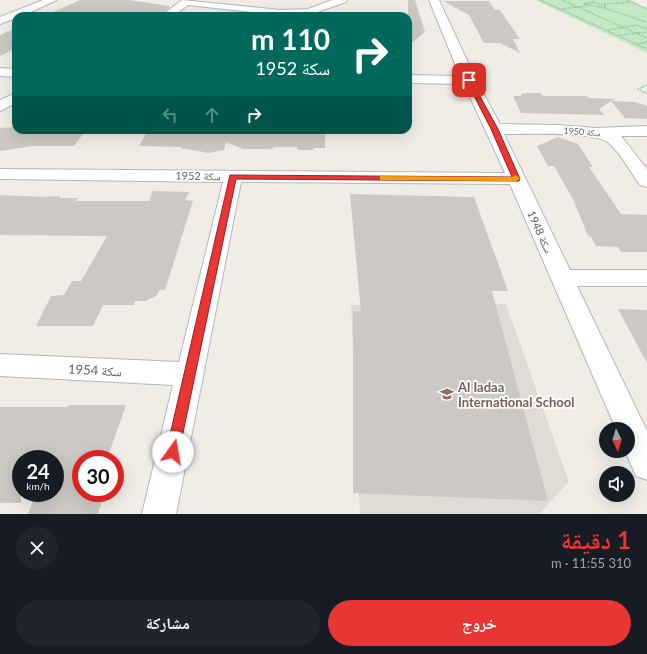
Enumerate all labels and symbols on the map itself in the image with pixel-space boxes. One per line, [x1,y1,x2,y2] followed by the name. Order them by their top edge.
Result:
[452,63,486,97] pin
[563,125,601,138] street label: سكة 1950
[175,169,221,182] street label: سكة 1952
[525,208,556,255] street label: سكة 1948
[68,361,122,379] street label: سكة 1954
[457,379,574,410] place label: Al Iadaa International School
[439,386,455,402] school or university icon: Al Iadaa International School
[599,422,635,458] north arrow
[152,431,194,473] position arrow
[72,450,124,502] speed limit sign: 30

